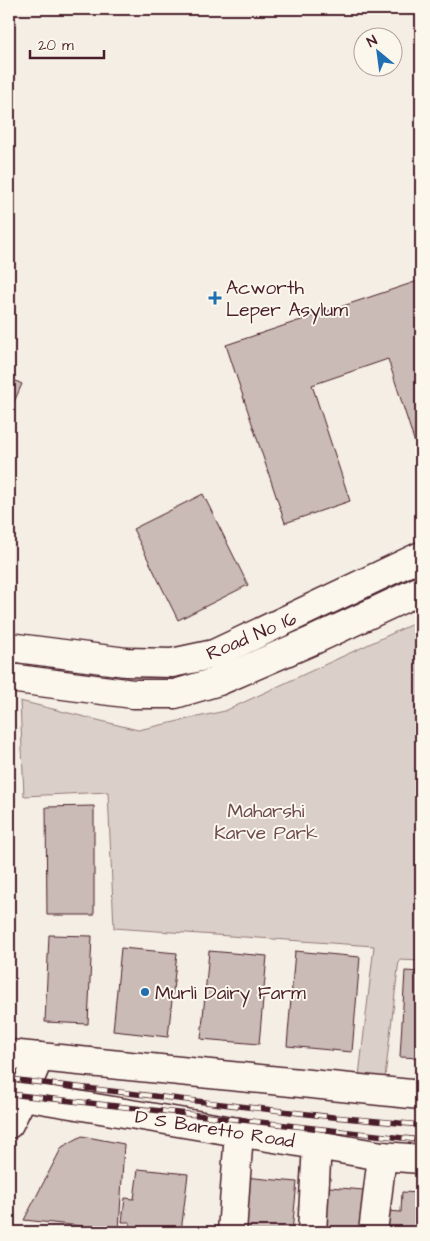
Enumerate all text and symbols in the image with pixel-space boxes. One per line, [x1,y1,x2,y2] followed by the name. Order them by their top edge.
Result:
[30,28,104,60] scale bar
[352,28,402,78] north arrow
[363,31,381,52] text: N
[38,35,74,56] text: 20 m
[226,275,348,325] place label: Acworth Leper Asylum
[208,291,222,305] marker: Acworth Leper Asylum
[202,605,301,668] street label: Road No 16
[214,798,318,847] park label: Maharshi Karve Park
[155,980,306,1008] place label: Murli Dairy Farm
[139,986,151,998] marker: Murli Dairy Farm
[133,1104,297,1155] street label: D S Baretto Road

